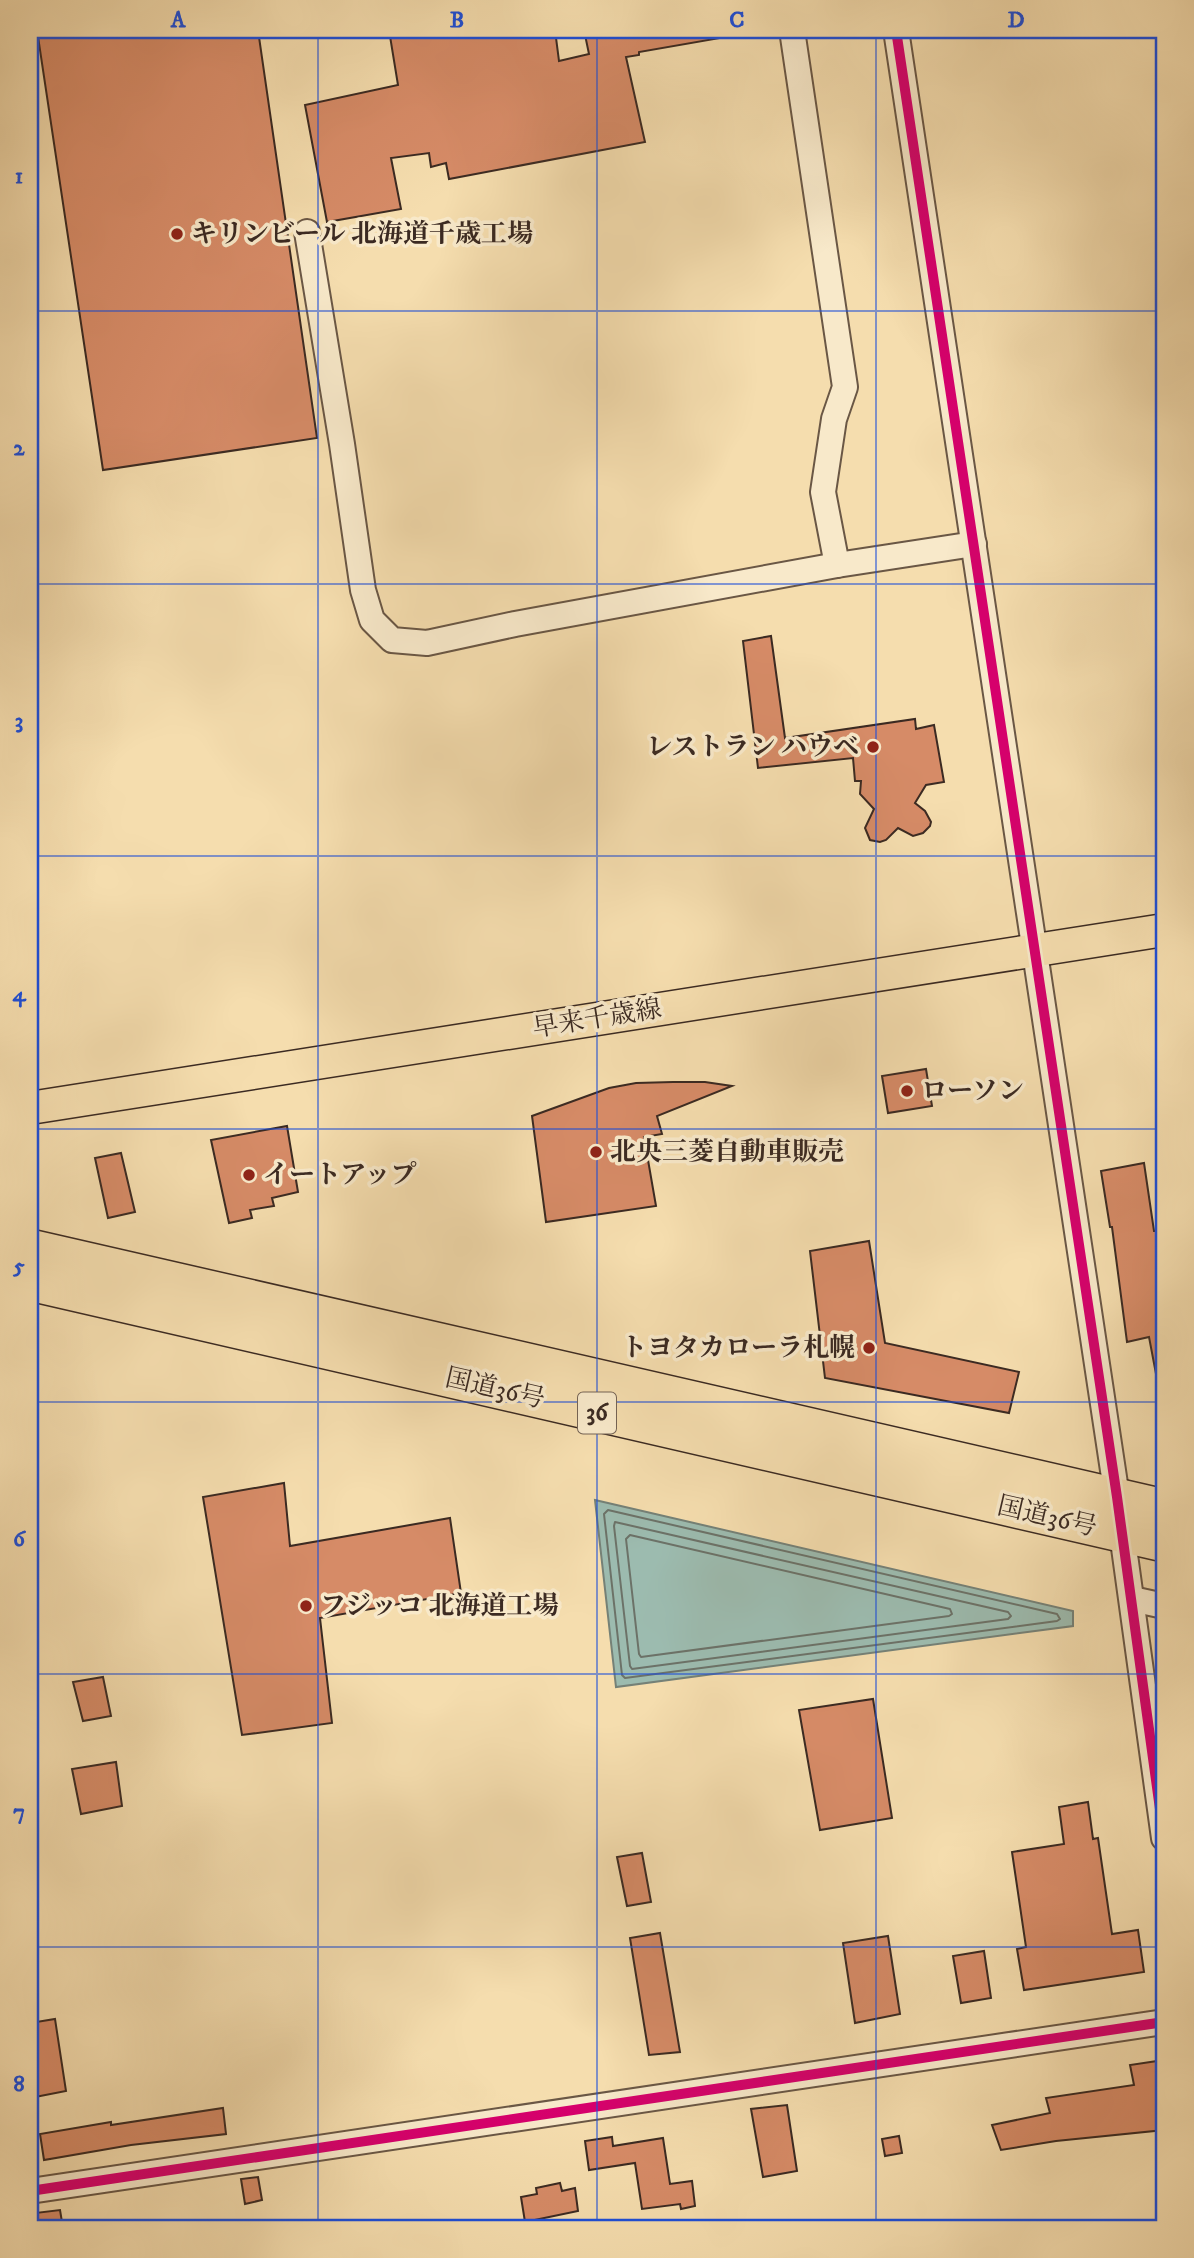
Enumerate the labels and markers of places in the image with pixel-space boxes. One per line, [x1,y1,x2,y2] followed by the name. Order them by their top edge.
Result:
[191,218,533,251] place label: キリンビール 北海道千歳工場
[169,226,185,242] marker: キリンビール 北海道千歳工場
[646,731,859,764] place label: レストラン ハウベ
[865,739,881,755] marker: レストラン ハウベ
[921,1075,1024,1108] place label: ローソン
[899,1083,915,1099] marker: ローソン
[610,1136,844,1169] place label: 北央三菱自動車販売
[588,1144,604,1160] marker: 北央三菱自動車販売
[263,1159,416,1192] place label: イートアップ
[241,1167,257,1183] marker: イートアップ
[621,1332,855,1365] place label: トヨタカローラ札幌
[861,1340,877,1356] marker: トヨタカローラ札幌
[320,1590,559,1623] place label: フジッコ 北海道工場
[298,1598,314,1614] marker: フジッコ 北海道工場

